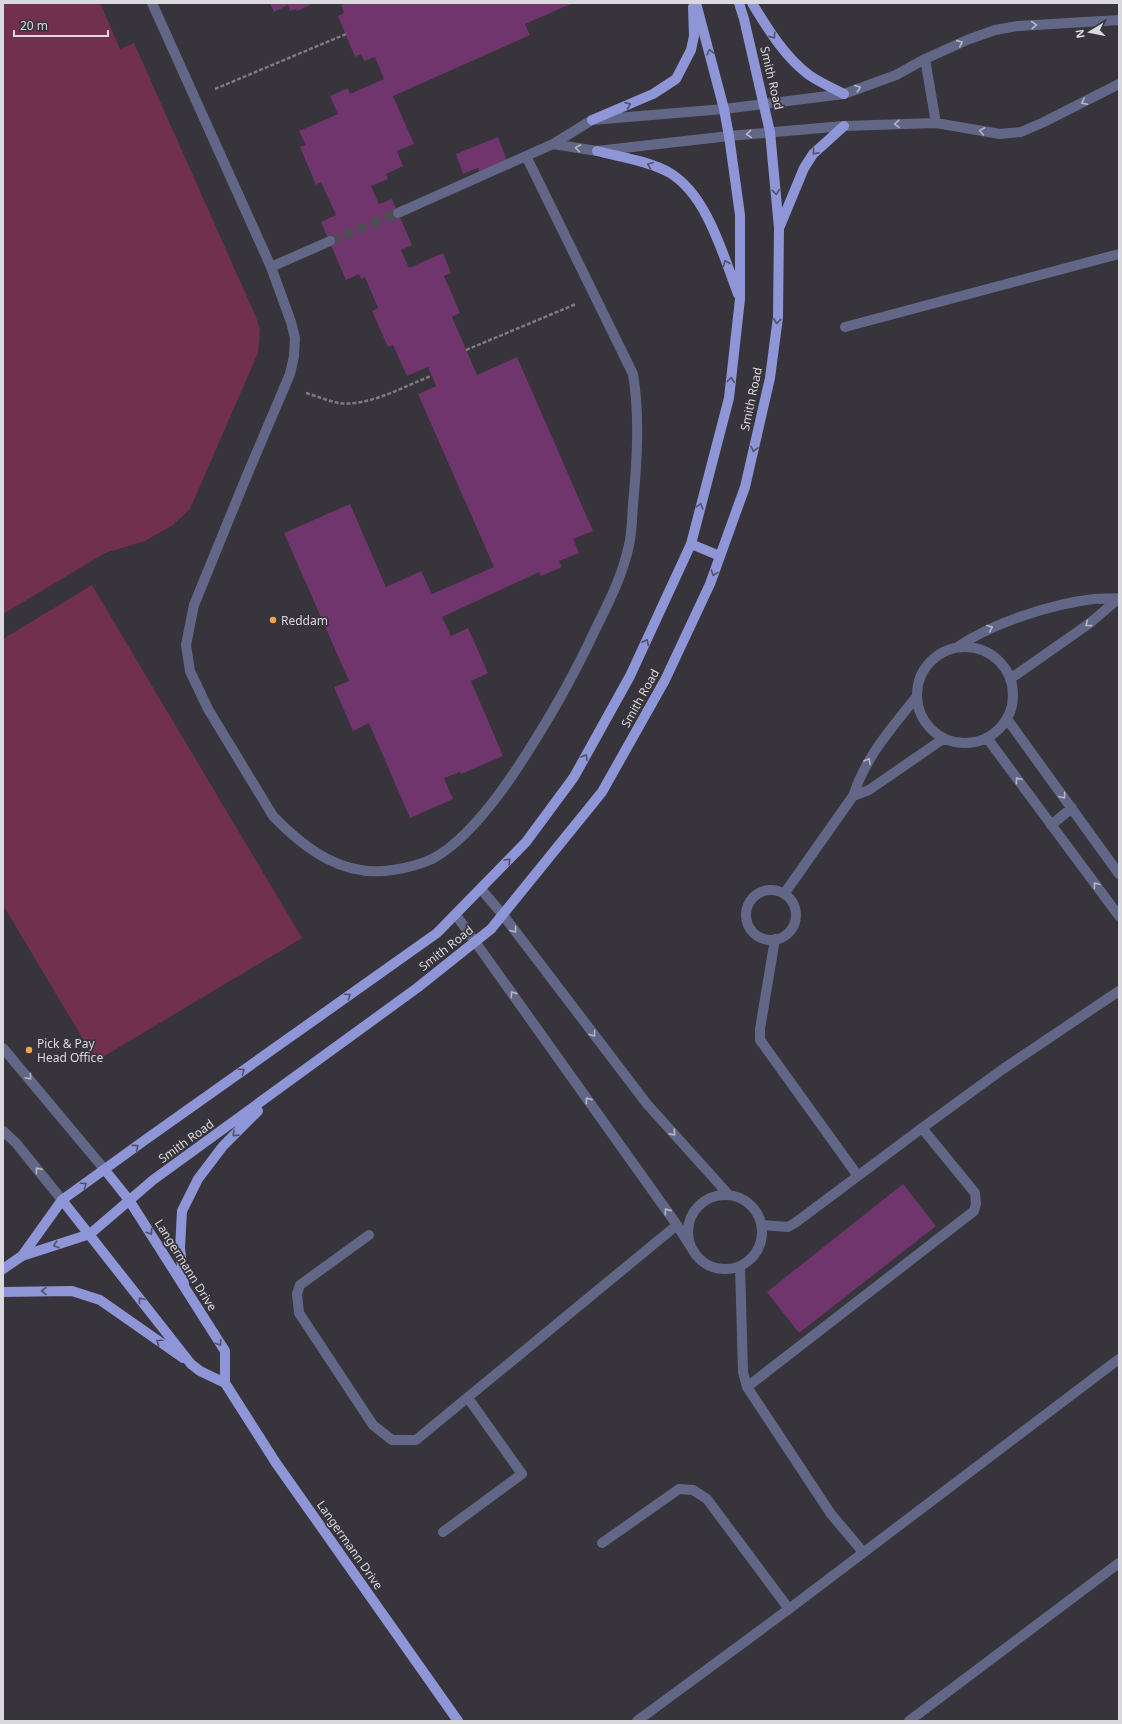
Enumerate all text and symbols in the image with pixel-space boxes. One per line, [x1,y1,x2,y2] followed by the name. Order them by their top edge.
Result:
[14,12,108,38] scale bar
[1070,12,1110,52] north arrow
[20,17,48,34] text: 20 m
[1031,21,1037,30] one-way arrow
[1071,28,1088,40] text: N
[768,32,776,39] one-way arrow
[955,40,963,48] one-way arrow
[756,45,788,111] street label: Smith Road
[706,49,714,55] one-way arrow
[855,85,862,93] one-way arrow
[1081,97,1089,105] one-way arrow
[625,101,632,109] one-way arrow
[894,120,900,128] one-way arrow
[979,128,985,136] one-way arrow
[746,129,752,138] one-way arrow
[575,144,581,153] one-way arrow
[813,147,820,155] one-way arrow
[647,162,654,170] one-way arrow
[771,189,780,195] one-way arrow
[723,260,731,268] one-way arrow
[773,318,782,324] one-way arrow
[736,366,766,432] street label: Smith Road
[726,377,735,383] one-way arrow
[750,446,758,452] one-way arrow
[696,503,704,509] one-way arrow
[711,569,719,576] one-way arrow
[281,612,328,629] place label: Reddam
[268,615,278,625] marker: Reddam
[1086,619,1093,626] one-way arrow
[986,625,993,633] one-way arrow
[641,639,649,646] one-way arrow
[617,666,663,730] street label: Smith Road
[580,754,588,761] one-way arrow
[864,757,871,765] one-way arrow
[1016,778,1023,785] one-way arrow
[1058,791,1065,798] one-way arrow
[503,858,511,866] one-way arrow
[1093,882,1100,889] one-way arrow
[415,921,477,975] street label: Smith Road
[509,926,516,933] one-way arrow
[511,991,518,998] one-way arrow
[343,994,350,1001] one-way arrow
[588,1029,595,1036] one-way arrow
[37,1035,103,1066] place label: Pick & Pay Head Office
[24,1045,34,1055] marker: Pick & Pay Head Office
[237,1069,244,1076] one-way arrow
[24,1072,31,1080] one-way arrow
[586,1097,593,1104] one-way arrow
[155,1115,217,1167] street label: Smith Road
[668,1128,676,1136] one-way arrow
[232,1129,240,1137] one-way arrow
[132,1144,139,1151] one-way arrow
[35,1168,42,1175] one-way arrow
[79,1183,86,1190] one-way arrow
[665,1208,672,1215] one-way arrow
[151,1216,221,1314] street label: Langermann Drive
[145,1228,153,1235] one-way arrow
[53,1240,60,1249] one-way arrow
[41,1287,47,1295] one-way arrow
[139,1298,146,1305] one-way arrow
[156,1339,163,1347] one-way arrow
[214,1339,222,1346] one-way arrow
[313,1497,387,1593] street label: Langermann Drive

